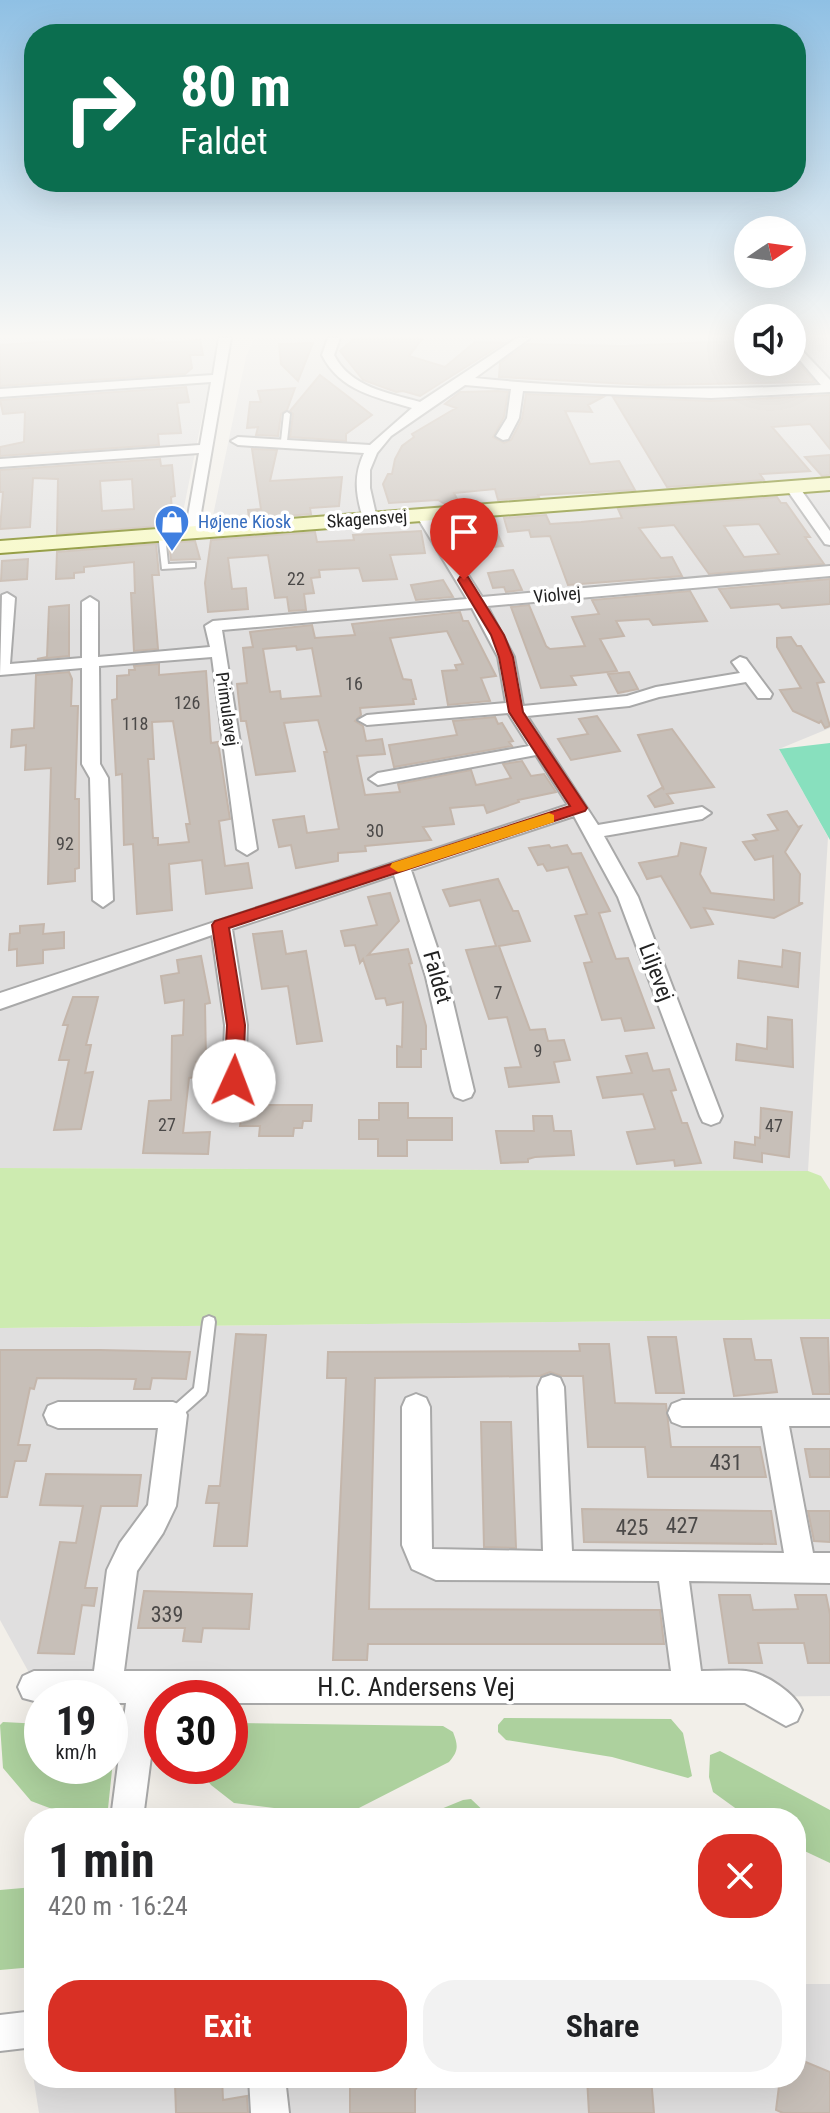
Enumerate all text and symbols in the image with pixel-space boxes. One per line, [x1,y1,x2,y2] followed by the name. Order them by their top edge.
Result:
[180,54,291,120] text: 80 m
[48,56,152,160] icon: right
[180,121,268,163] text: Faldet
[734,216,806,288] north arrow
[734,216,806,376] map controls
[734,304,806,376] button: sound
[430,498,498,580] pin
[153,503,191,553] shop icon: Højene Kiosk
[326,505,408,532] street label: Skagensvej
[442,510,486,554] icon: arrive
[198,511,291,532] place label: Højene Kiosk
[287,568,305,589] house number: 22
[532,582,582,607] street label: Violvej
[212,671,243,747] street label: Primulavej
[345,673,363,694] house number: 16
[174,692,200,713] house number: 126
[122,713,148,734] house number: 118
[366,820,384,841] house number: 30
[56,833,74,854] house number: 92
[634,940,679,1005] street label: Liljevej
[418,948,457,1006] street label: Faldet
[494,982,503,1003] house number: 7
[192,1039,276,1123] position arrow
[534,1040,542,1061] house number: 9
[158,1114,176,1135] house number: 27
[765,1115,783,1136] house number: 47
[710,1450,742,1475] house number: 431
[666,1513,698,1538] house number: 427
[616,1515,648,1540] house number: 425
[151,1602,183,1627] house number: 339
[317,1672,515,1702] street label: H.C. Andersens Vej
[144,1680,248,1784] speed limit sign: 30
[56,1698,96,1745] text: 19
[55,1740,97,1764] text: km/h
[48,1832,155,1889] text: 1 min
[698,1834,782,1918] button: close
[48,1891,188,1921] text: 420 m · 16:24
[48,1980,407,2072] button: Exit
[423,1980,782,2072] button: Share

